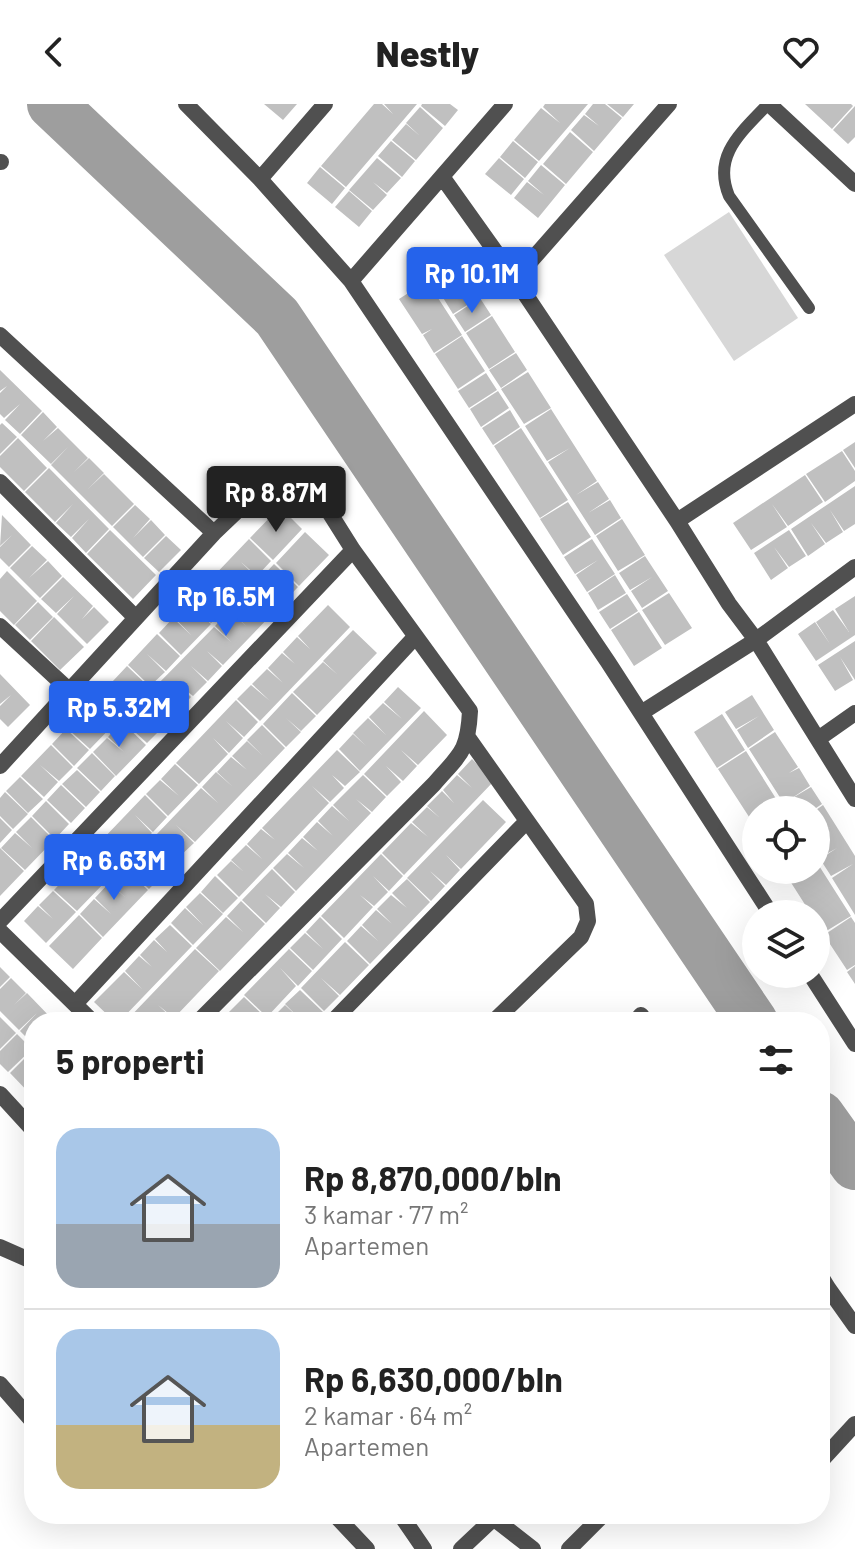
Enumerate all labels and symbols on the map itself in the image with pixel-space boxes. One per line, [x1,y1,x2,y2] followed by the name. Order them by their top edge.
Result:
[389,247,555,315] pin: Rp 10.1M
[193,466,359,534] pin: Rp 8.87M
[143,570,309,638] pin: Rp 16.5M
[36,681,202,749] pin: Rp 5.32M
[31,834,197,902] pin: Rp 6.63M

